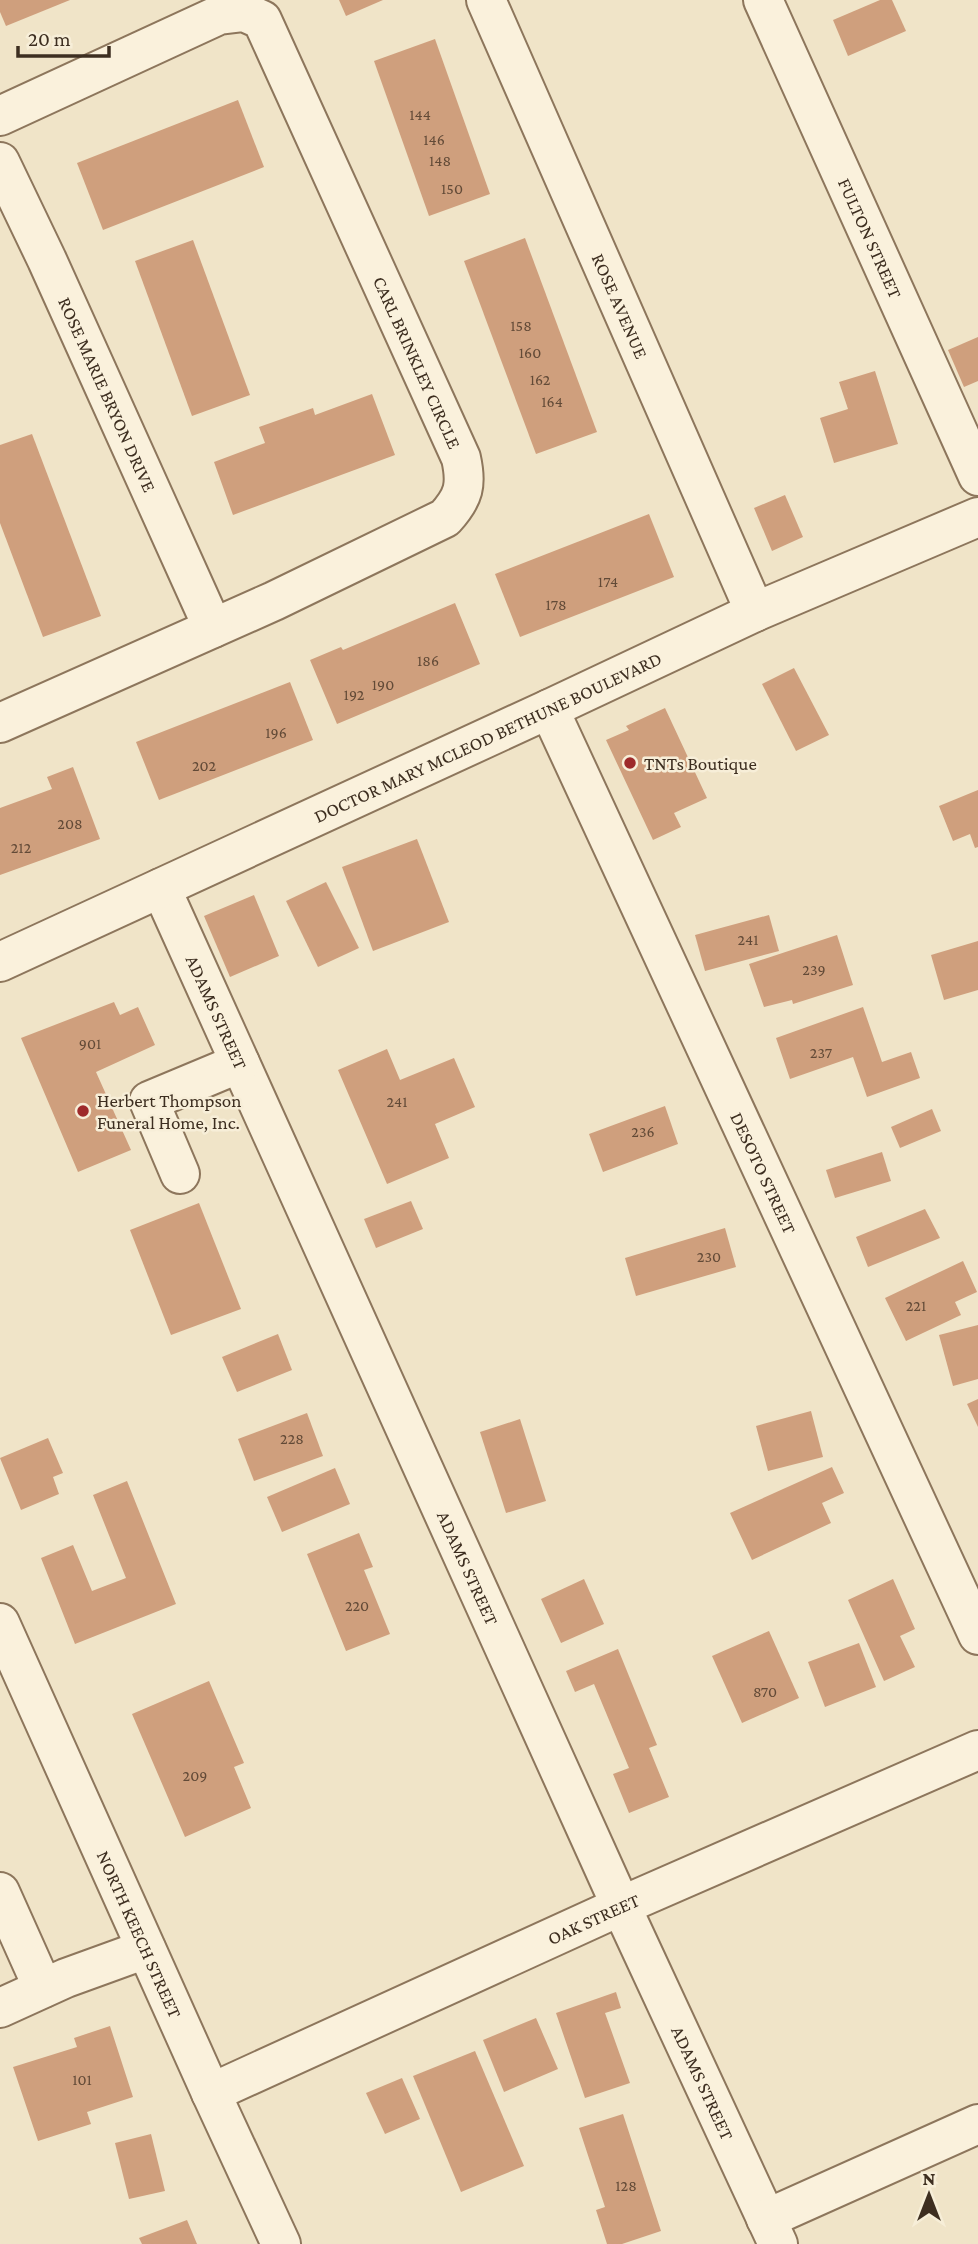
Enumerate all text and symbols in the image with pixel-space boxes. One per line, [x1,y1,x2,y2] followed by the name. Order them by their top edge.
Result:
[18,14,108,58] scale bar
[28,27,71,51] text: 20 m
[409,106,431,123] house number: 144
[423,131,445,148] house number: 146
[429,152,451,169] house number: 148
[834,174,907,302] street label: FULTON STREET
[441,180,463,197] house number: 150
[588,250,653,362] street label: ROSE AVENUE
[369,273,466,452] street label: CARL BRINKLEY CIRCLE
[55,294,161,495] street label: ROSE MARIE BRYON DRIVE
[510,317,532,334] house number: 158
[519,344,541,361] house number: 160
[530,371,551,388] house number: 162
[541,393,563,410] house number: 164
[598,573,618,590] house number: 174
[545,596,567,613] house number: 178
[310,647,665,826] street label: DOCTOR MARY MCLEOD BETHUNE BOULEVARD
[417,652,439,669] house number: 186
[372,676,394,693] house number: 190
[344,686,365,703] house number: 192
[265,724,287,741] house number: 196
[644,753,757,774] place label: TNTs Boutique
[622,755,638,771] marker: TNTs Boutique
[192,757,216,774] house number: 202
[57,815,83,832] house number: 208
[11,839,32,856] house number: 212
[737,931,759,948] house number: 241
[182,952,252,1073] street label: ADAMS STREET
[802,961,826,978] house number: 239
[79,1035,101,1052] house number: 901
[810,1044,833,1061] house number: 237
[97,1090,242,1133] place label: Herbert Thompson Funeral Home, Inc.
[386,1093,408,1110] house number: 241
[75,1103,91,1119] marker: Herbert Thompson Funeral Home, Inc.
[727,1109,801,1237] street label: DESOTO STREET
[631,1123,655,1140] house number: 236
[697,1248,721,1265] house number: 230
[906,1297,926,1314] house number: 221
[280,1430,304,1447] house number: 228
[433,1507,503,1629] street label: ADAMS STREET
[345,1597,369,1614] house number: 220
[753,1683,777,1700] house number: 870
[183,1767,207,1784] house number: 209
[93,1847,187,2022] street label: NORTH KEECH STREET
[544,1889,643,1949] street label: OAK STREET
[668,2023,739,2144] street label: ADAMS STREET
[72,2071,92,2088] house number: 101
[894,2160,964,2230] north arrow
[923,2168,936,2189] text: N
[615,2177,637,2194] house number: 128

